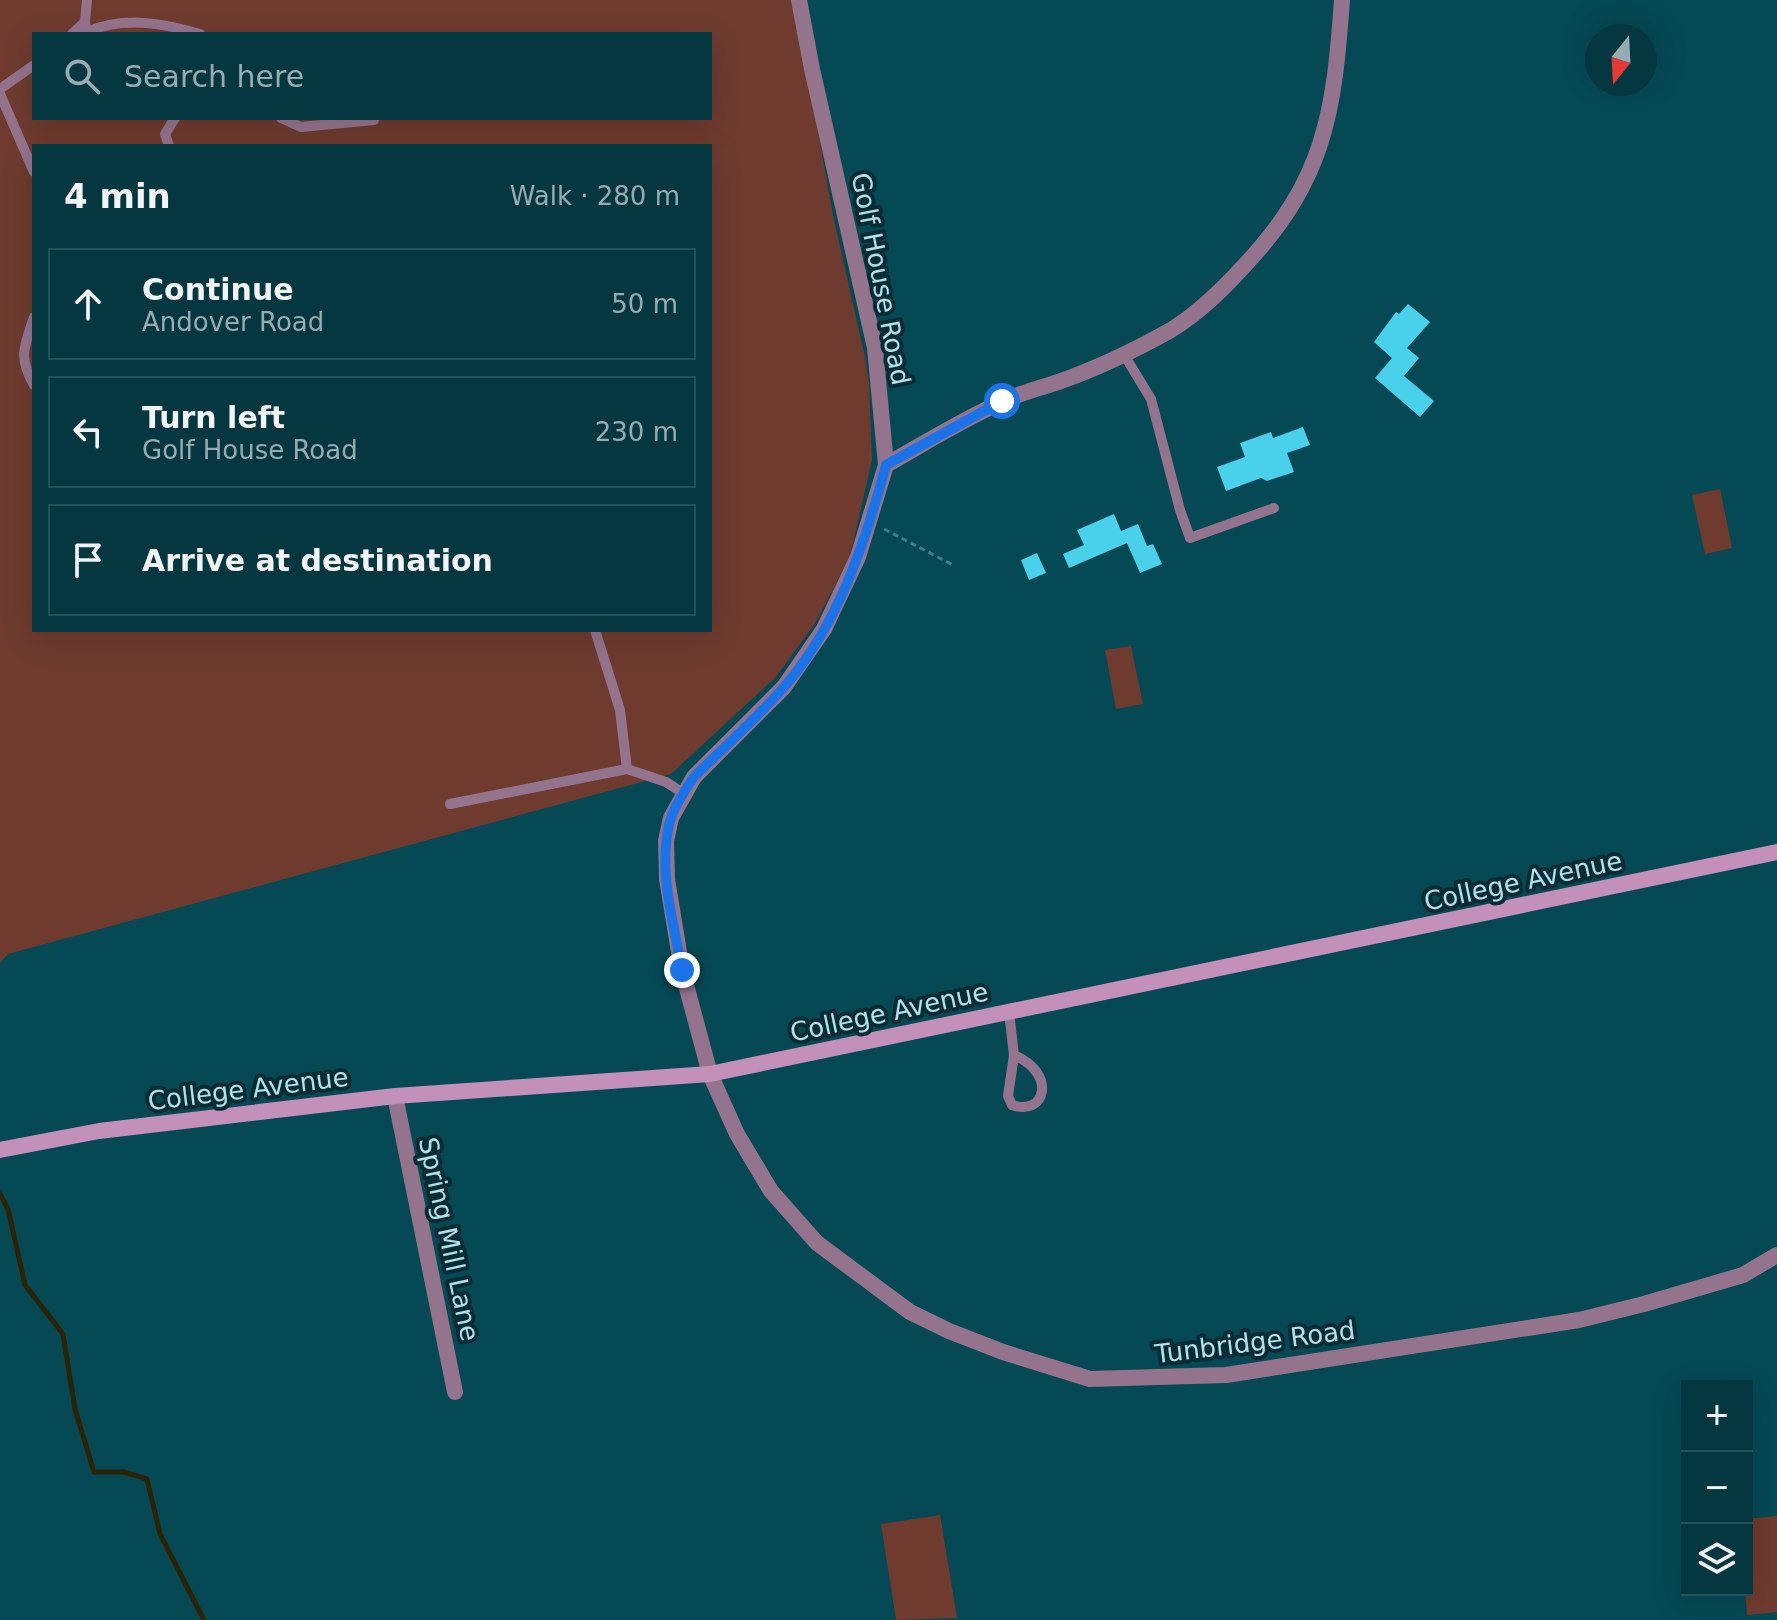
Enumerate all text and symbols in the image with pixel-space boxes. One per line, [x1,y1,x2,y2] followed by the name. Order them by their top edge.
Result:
[1585,24,1657,96] north arrow
[32,32,712,120] search box
[60,54,104,98] icon: search
[124,59,304,94] text: Search here
[846,170,916,388] street label: Golf House Road
[64,176,171,216] text: 4 min
[510,181,680,211] text: Walk · 280 m
[142,272,294,307] text: Continue
[66,282,110,326] icon: ahead
[611,289,678,319] text: 50 m
[142,307,324,337] text: Andover Road
[984,383,1020,419] route start
[142,400,285,435] text: Turn left
[66,410,110,454] icon: left
[595,417,678,447] text: 230 m
[142,435,358,465] text: Golf House Road
[66,538,110,582] icon: arrive
[142,543,493,578] text: Arrive at destination
[1421,845,1625,917] street label: College Avenue
[664,952,700,988] route end
[787,976,991,1048] street label: College Avenue
[146,1062,350,1116] street label: College Avenue
[413,1134,485,1344] street label: Spring Mill Lane
[1152,1315,1357,1369] street label: Tunbridge Road
[1681,1380,1753,1596] map controls
[1681,1380,1753,1452] button: +
[1681,1452,1753,1524] button: −
[1681,1524,1753,1596] button: layers

